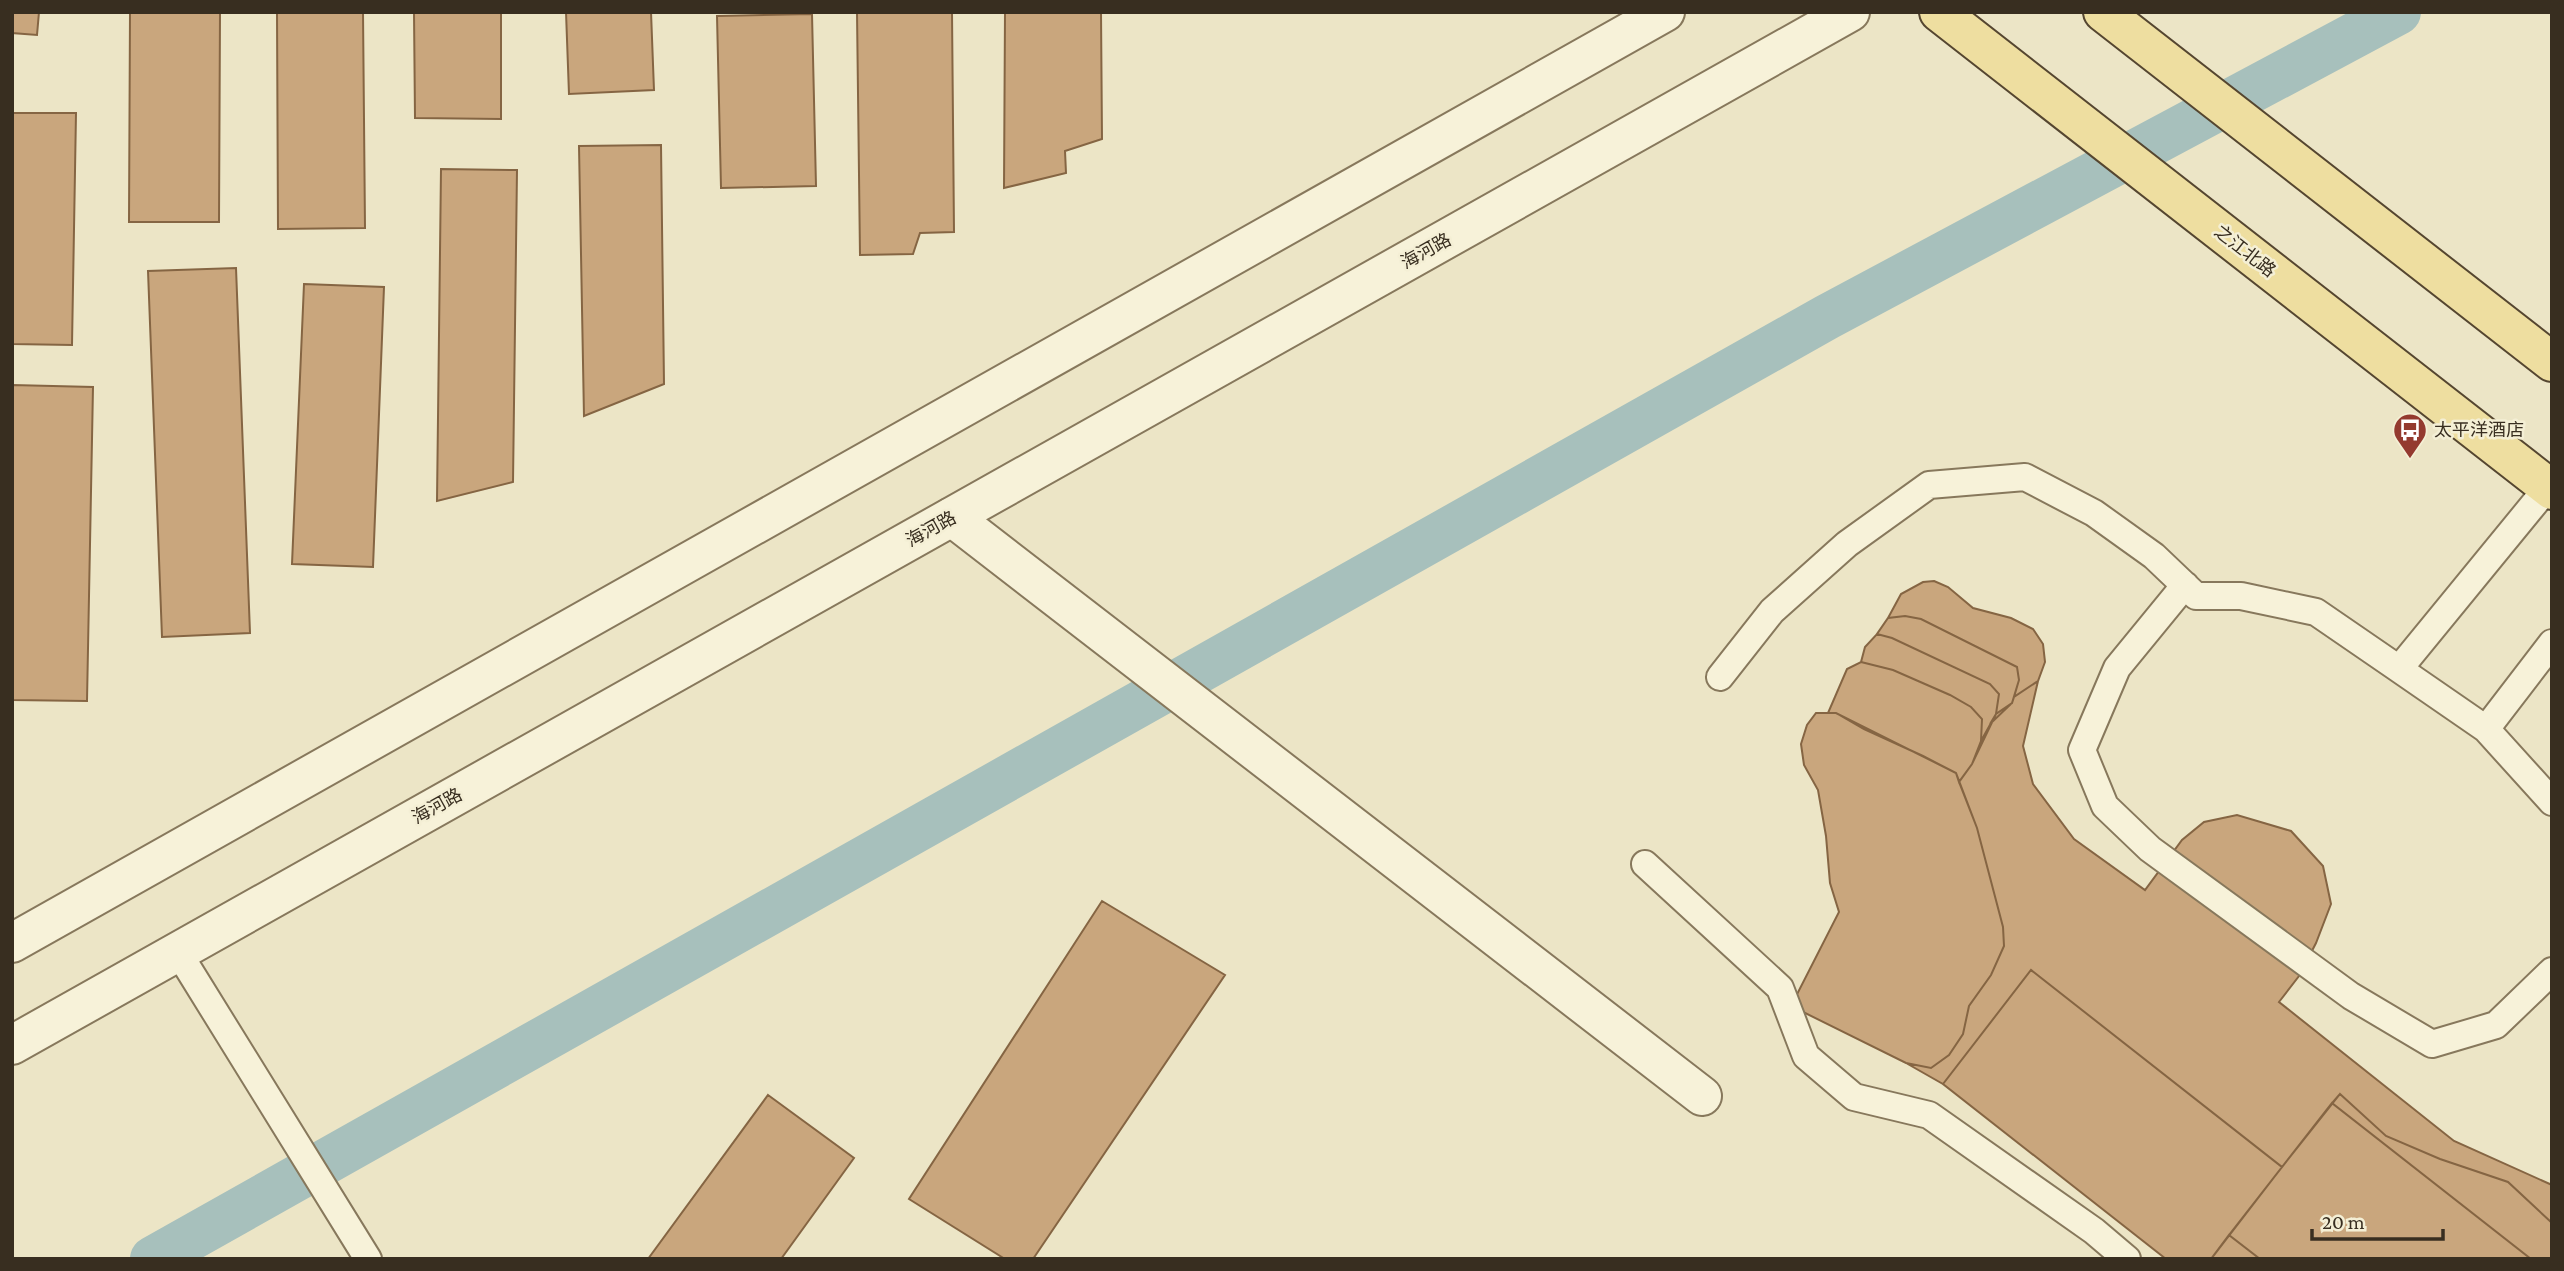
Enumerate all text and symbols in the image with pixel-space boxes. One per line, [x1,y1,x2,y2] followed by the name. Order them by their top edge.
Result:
[2210,221,2280,281] street label: 之江北路
[1398,229,1454,273] street label: 海河路
[2391,411,2429,460] bus stop icon: 太平洋酒店
[2434,420,2524,440] place label: 太平洋酒店
[903,507,959,551] street label: 海河路
[409,784,465,828] street label: 海河路
[2312,1198,2443,1242] scale bar
[2322,1210,2365,1234] text: 20 m

